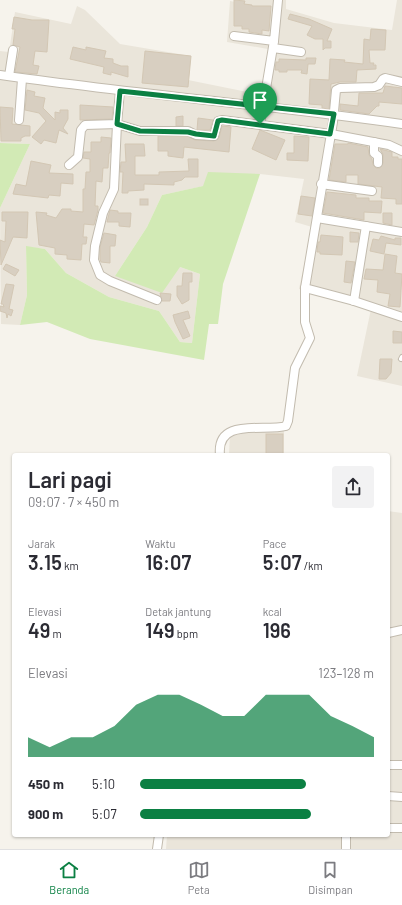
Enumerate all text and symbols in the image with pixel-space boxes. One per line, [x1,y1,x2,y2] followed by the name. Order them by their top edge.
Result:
[243,83,277,124] pin
[249,89,271,111] icon: arrive
[28,466,112,492] text: Lari pagi
[332,466,374,508] button: share
[28,494,119,510] text: 09:07 · 7 × 450 m
[28,537,55,550] text: Jarak
[145,537,176,550] text: Waktu
[263,537,286,550] text: Pace
[28,550,62,574] text: 3.15
[145,550,191,574] text: 16:07
[263,550,301,574] text: 5:07
[62,559,79,572] text: km
[301,559,323,572] text: /km
[28,605,62,618] text: Elevasi
[145,605,211,618] text: Detak jantung
[263,605,282,618] text: kcal
[28,618,50,642] text: 49
[145,618,175,642] text: 149
[263,618,291,642] text: 196
[50,627,62,640] text: m
[175,627,198,640] text: bpm
[28,665,68,681] text: Elevasi
[318,665,374,681] text: 123–128 m
[28,776,64,792] text: 450 m
[92,776,115,792] text: 5:10
[28,806,63,822] text: 900 m
[92,806,117,822] text: 5:07
[49,859,89,896] tab: Beranda
[188,859,210,896] tab: Peta
[308,859,353,896] tab: Disimpan

